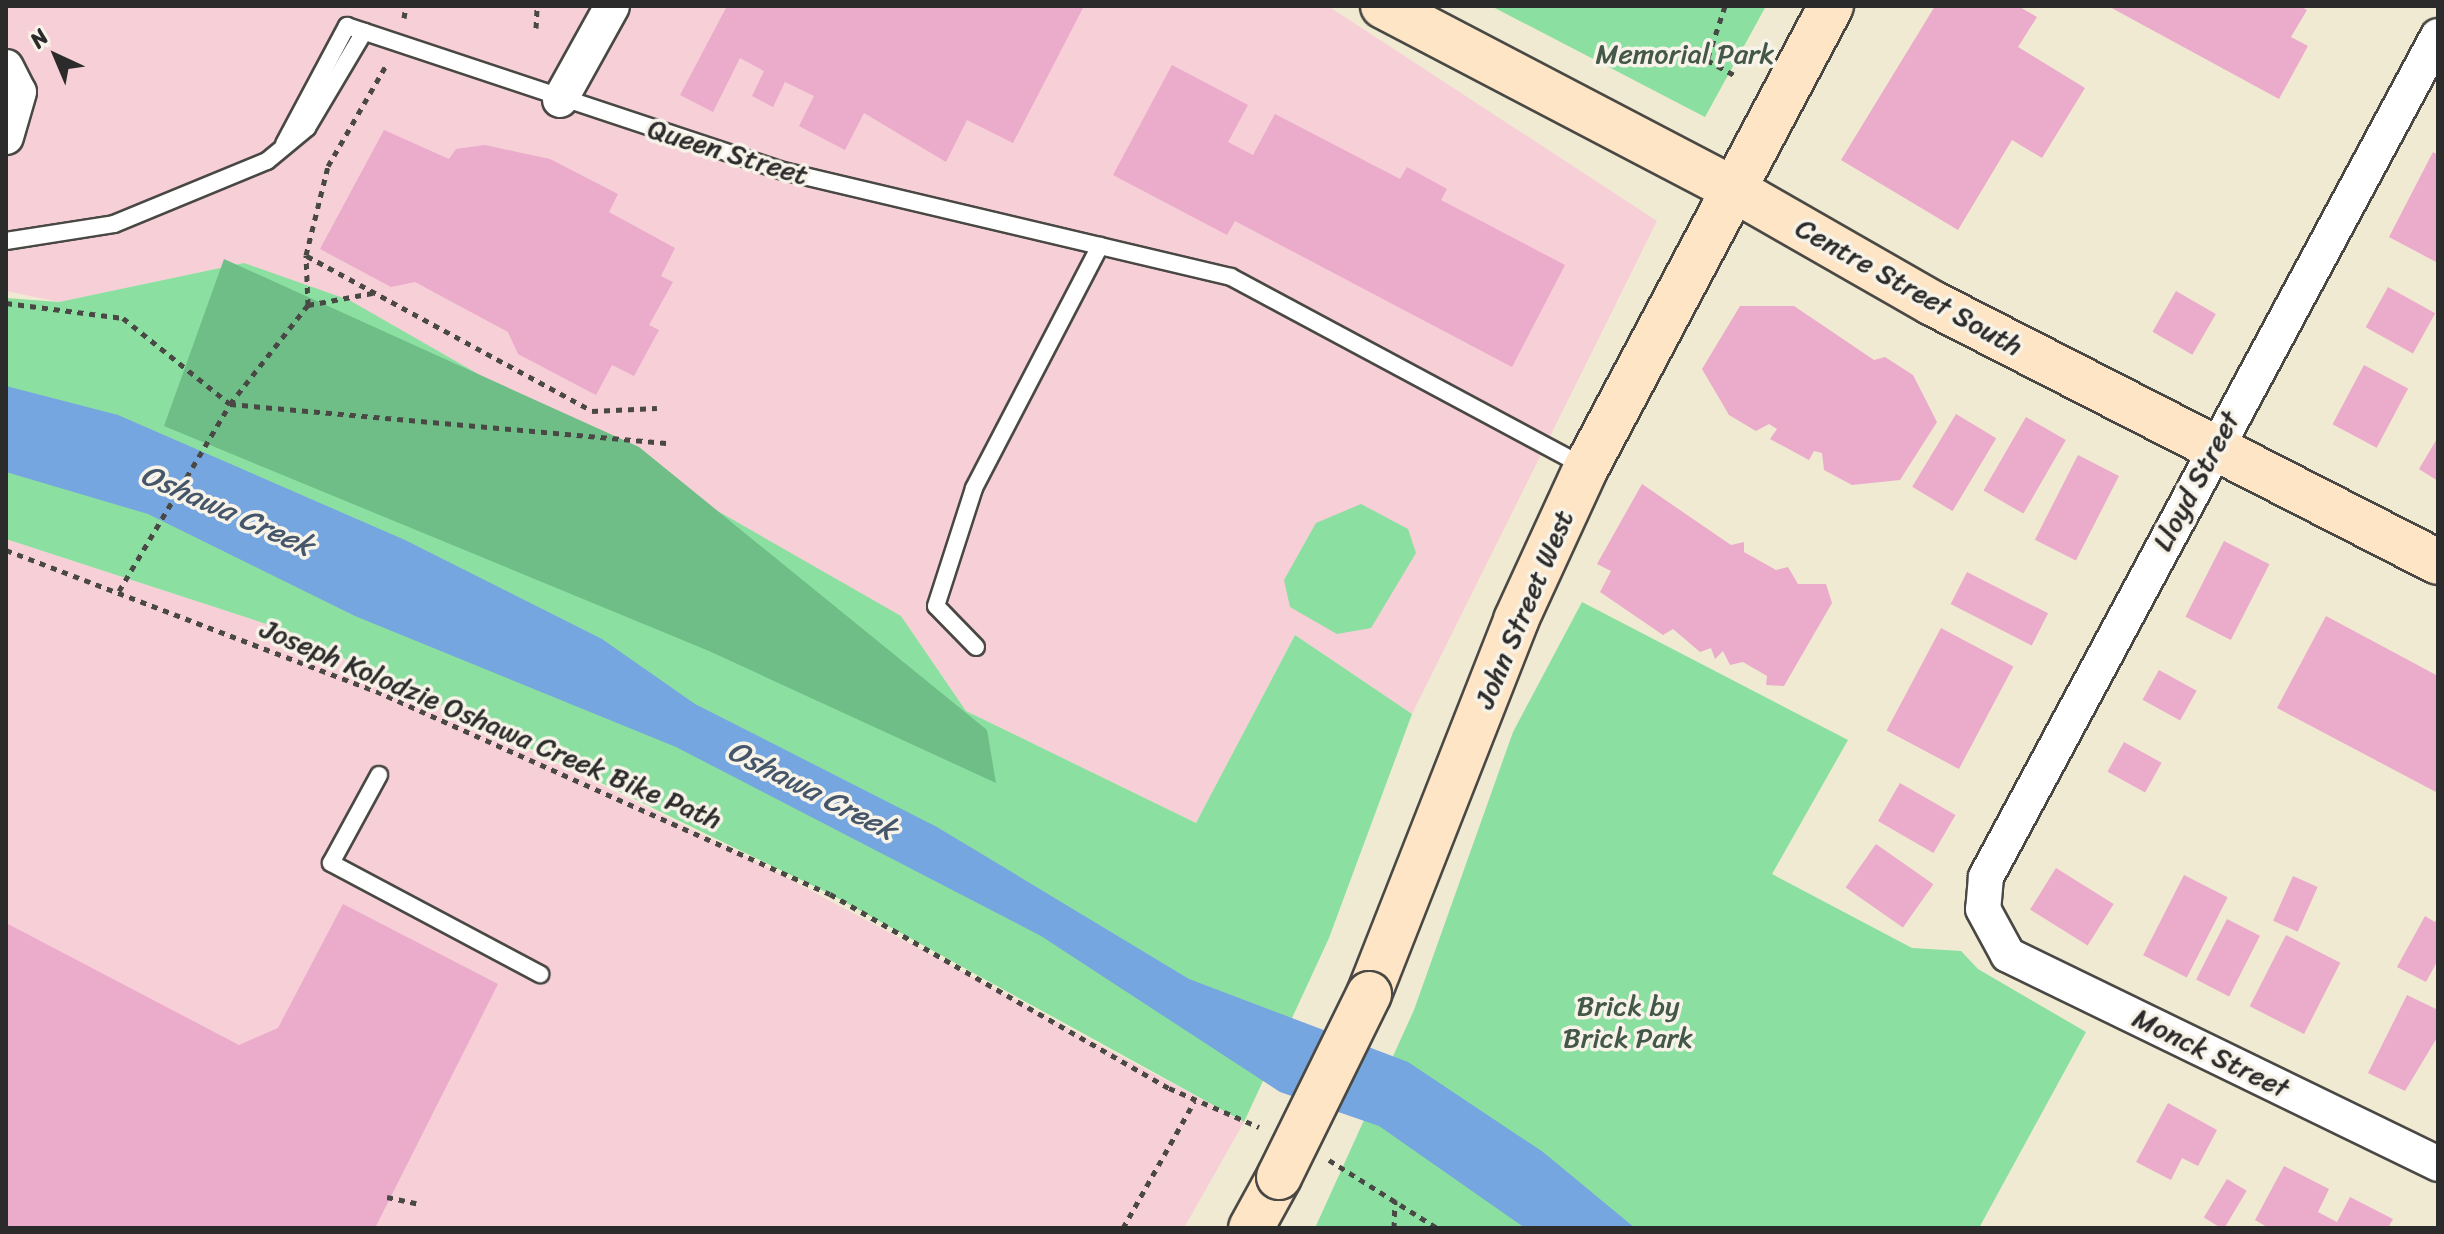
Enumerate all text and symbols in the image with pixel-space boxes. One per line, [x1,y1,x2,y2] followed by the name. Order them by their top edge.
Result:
[16,16,96,96] north arrow
[20,19,58,58] text: N
[1596,37,1774,71] park label: Memorial Park
[644,112,812,192] street label: Queen Street
[1789,211,2029,363] street label: Centre Street South
[2145,406,2247,556] street label: Lloyd Street
[135,456,319,564] water label: Oshawa Creek
[1467,504,1581,714] street label: John Street West
[253,610,729,838] street label: Joseph Kolodzie Oshawa Creek Bike Path
[721,732,903,848] water label: Oshawa Creek
[1563,989,1693,1055] park label: Brick by Brick Park
[2127,1001,2295,1105] street label: Monck Street

